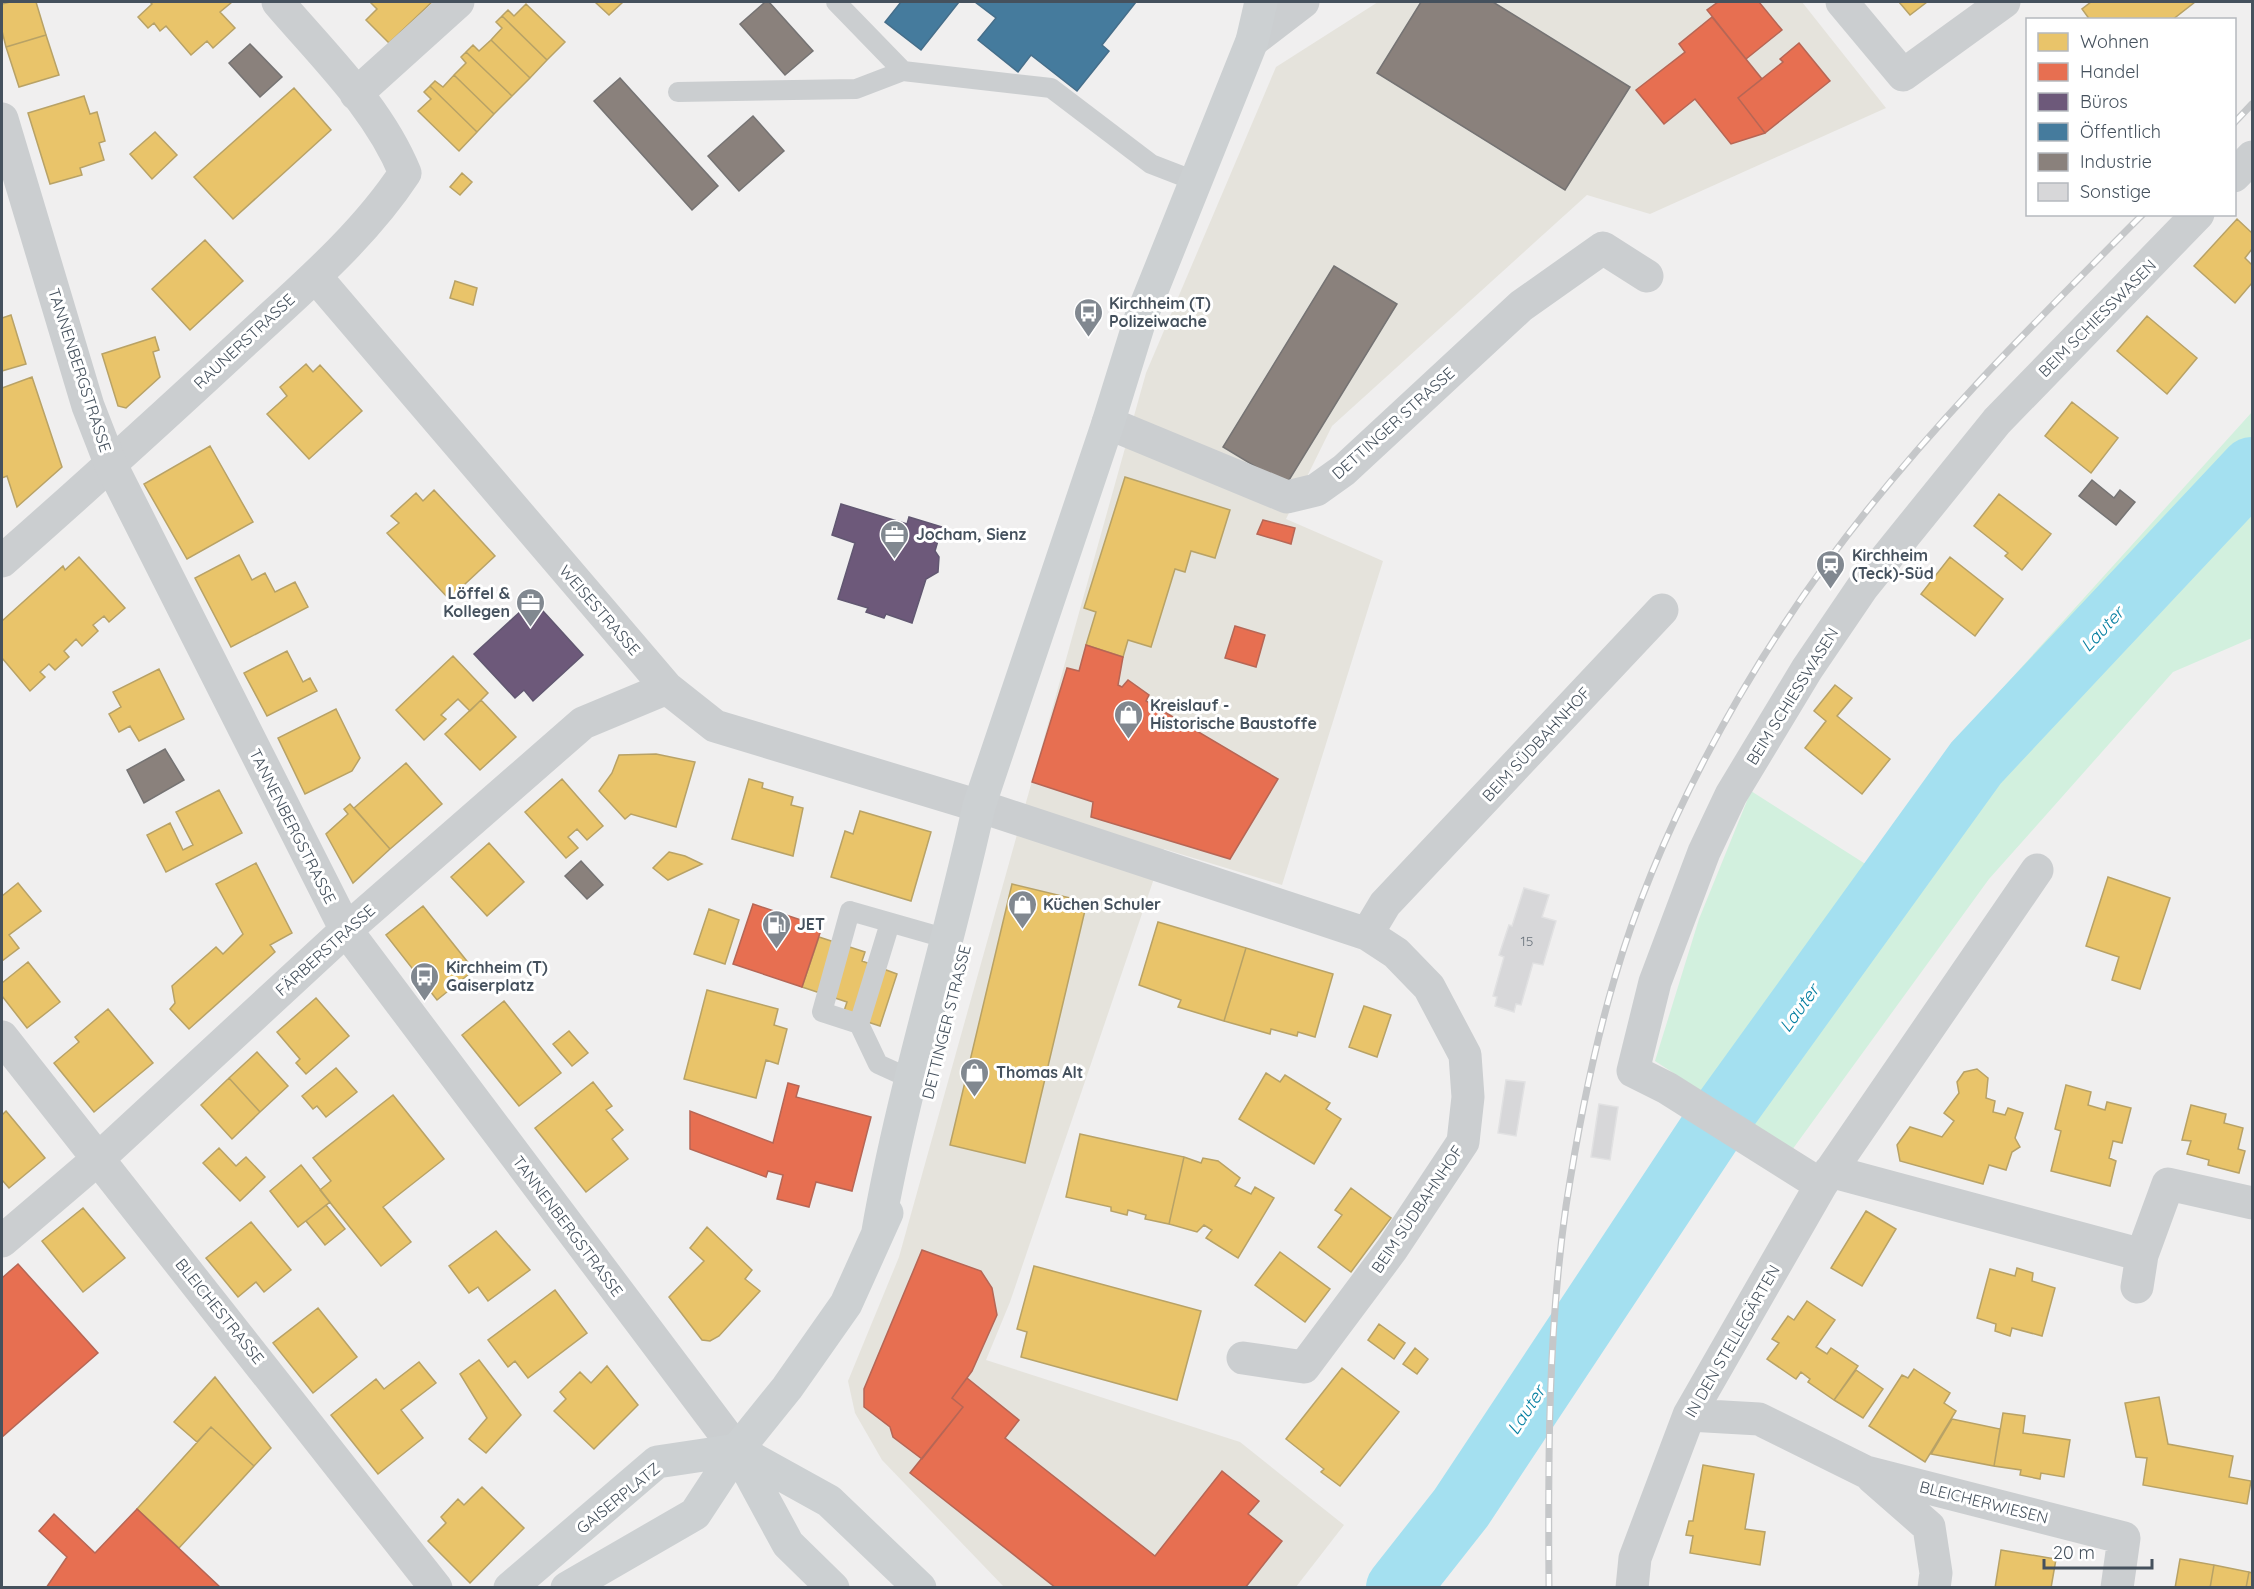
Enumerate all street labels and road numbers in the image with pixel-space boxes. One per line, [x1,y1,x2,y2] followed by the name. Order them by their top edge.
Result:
[2034,255,2160,381] street label: BEIM SCHIESSWASEN
[44,285,116,455] street label: TANNENBERGSTRASSE
[189,289,299,393] street label: RAUNERSTRASSE
[1328,363,1458,483] street label: DETTINGER STRASSE
[555,561,645,659] street label: WEISESTRASSE
[1742,624,1842,768] street label: BEIM SCHIESSWASEN
[1478,682,1594,806] street label: BEIM SÜDBAHNHOF
[245,745,341,907] street label: TANNENBERGSTRASSE
[271,900,379,1000] street label: FÄRBERSTRASSE
[917,943,975,1101] street label: DETTINGER STRASSE
[1367,1141,1467,1277] street label: BEIM SÜDBAHNHOF
[508,1152,628,1300] street label: TANNENBERGSTRASSE
[171,1254,269,1368] street label: BLEICHESTRASSE
[1680,1261,1784,1421] street label: IN DEN STELLEGÄRTEN
[572,1458,664,1538] street label: GAISERPLATZ
[1918,1476,2050,1528] street label: BLEICHERWIESEN

